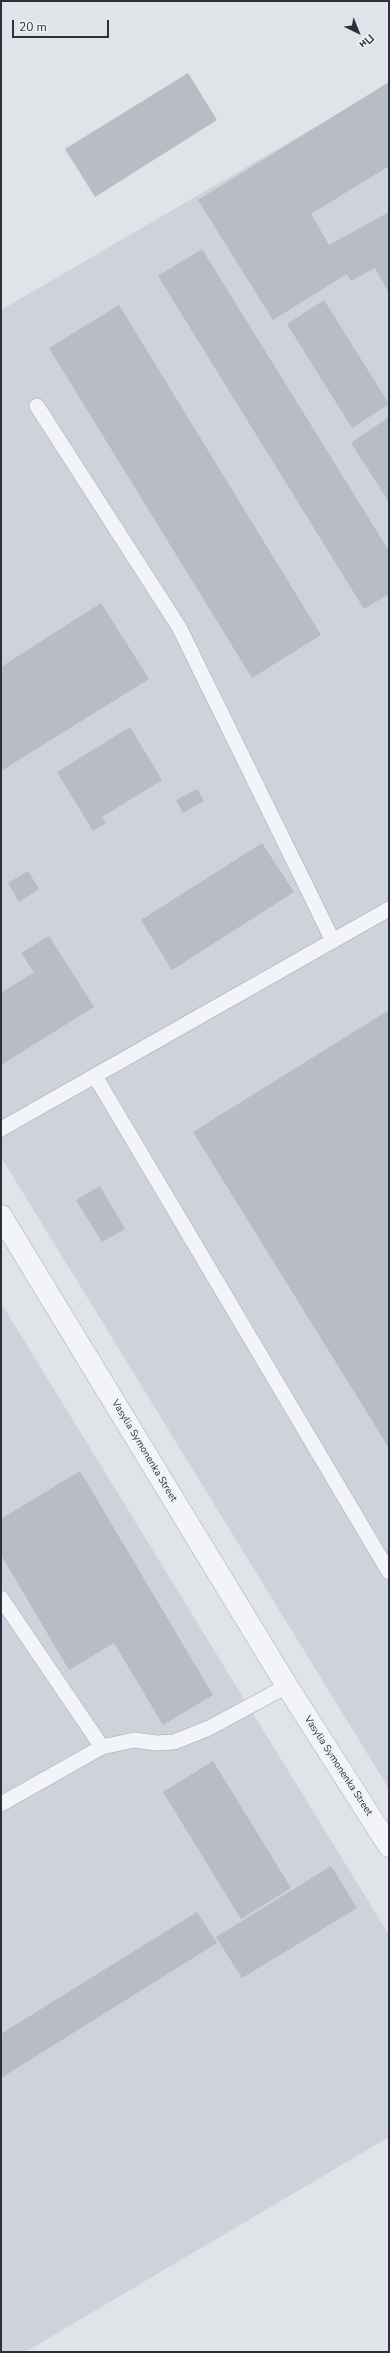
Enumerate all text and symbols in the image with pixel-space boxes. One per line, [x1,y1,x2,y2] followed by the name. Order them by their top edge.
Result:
[14,12,111,38] scale bar
[338,12,378,52] north arrow
[19,19,47,35] text: 20 m
[356,30,377,52] text: Пн
[109,1398,179,1504] street label: Vasylia Symonenka Street
[301,1714,375,1818] street label: Vasylia Symonenka Street

